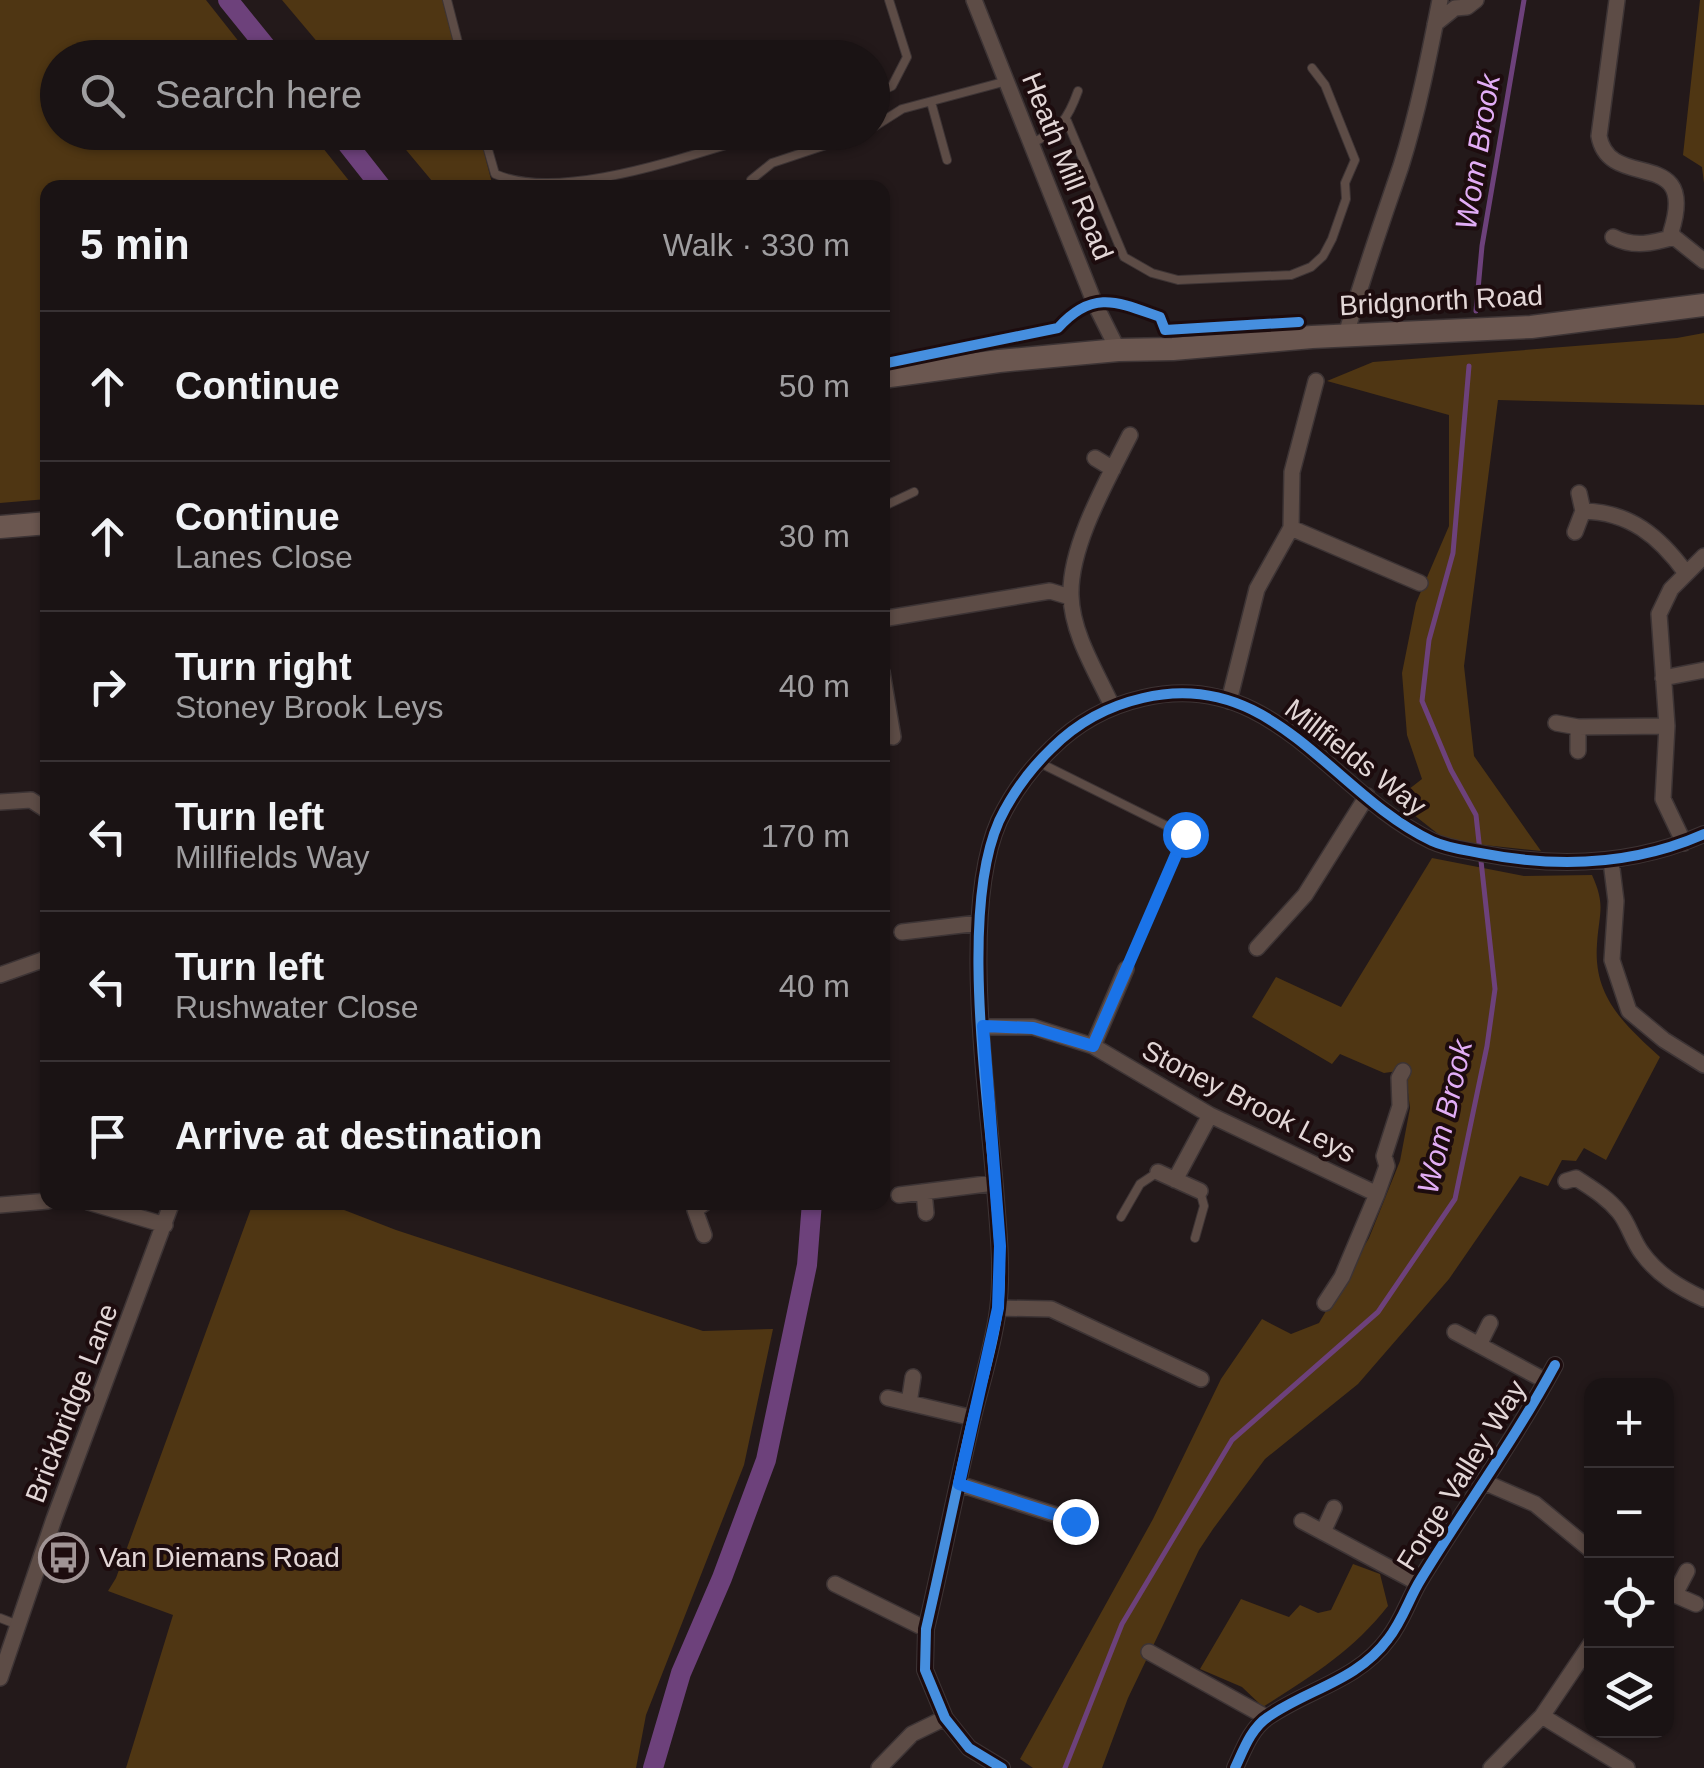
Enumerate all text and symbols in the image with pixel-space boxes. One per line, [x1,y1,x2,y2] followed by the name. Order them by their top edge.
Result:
[40,40,890,150] search box
[75,68,130,123] icon: search
[1016,68,1119,264] street label: Heath Mill Road
[1449,70,1506,232] water label: Wom Brook
[155,74,362,116] text: Search here
[80,221,190,268] text: 5 min
[663,227,850,263] text: Walk · 330 m
[1338,280,1544,321] street label: Bridgnorth Road
[80,359,135,414] icon: ahead
[175,365,340,407] text: Continue
[779,368,850,404] text: 50 m
[175,496,340,538] text: Continue
[80,509,135,564] icon: ahead
[779,518,850,554] text: 30 m
[175,539,353,575] text: Lanes Close
[175,646,352,688] text: Turn right
[80,659,135,714] icon: right
[779,668,850,704] text: 40 m
[175,689,444,725] text: Stoney Brook Leys
[1279,693,1432,822] street label: Millfields Way
[175,796,324,838] text: Turn left
[80,809,135,864] icon: left
[1163,812,1209,858] route start
[761,818,850,854] text: 170 m
[175,839,369,875] text: Millfields Way
[175,946,324,988] text: Turn left
[80,959,135,1014] icon: left
[779,968,850,1004] text: 40 m
[175,989,419,1025] text: Rushwater Close
[1137,1034,1361,1169] street label: Stoney Brook Leys
[1411,1035,1479,1197] water label: Wom Brook
[80,1109,135,1164] icon: arrive
[175,1115,542,1157] text: Arrive at destination
[19,1300,124,1507] street label: Brickbridge Lane
[1391,1375,1532,1576] street label: Forge Valley Way
[1584,1378,1674,1738] map controls
[1584,1378,1674,1468] button: +
[1584,1468,1674,1558] button: −
[1053,1499,1099,1545] route end
[38,1531,90,1583] bus stop icon: Van Diemans Road
[99,1542,340,1573] place label: Van Diemans Road
[1584,1558,1674,1648] button: locate
[1584,1648,1674,1738] button: layers

